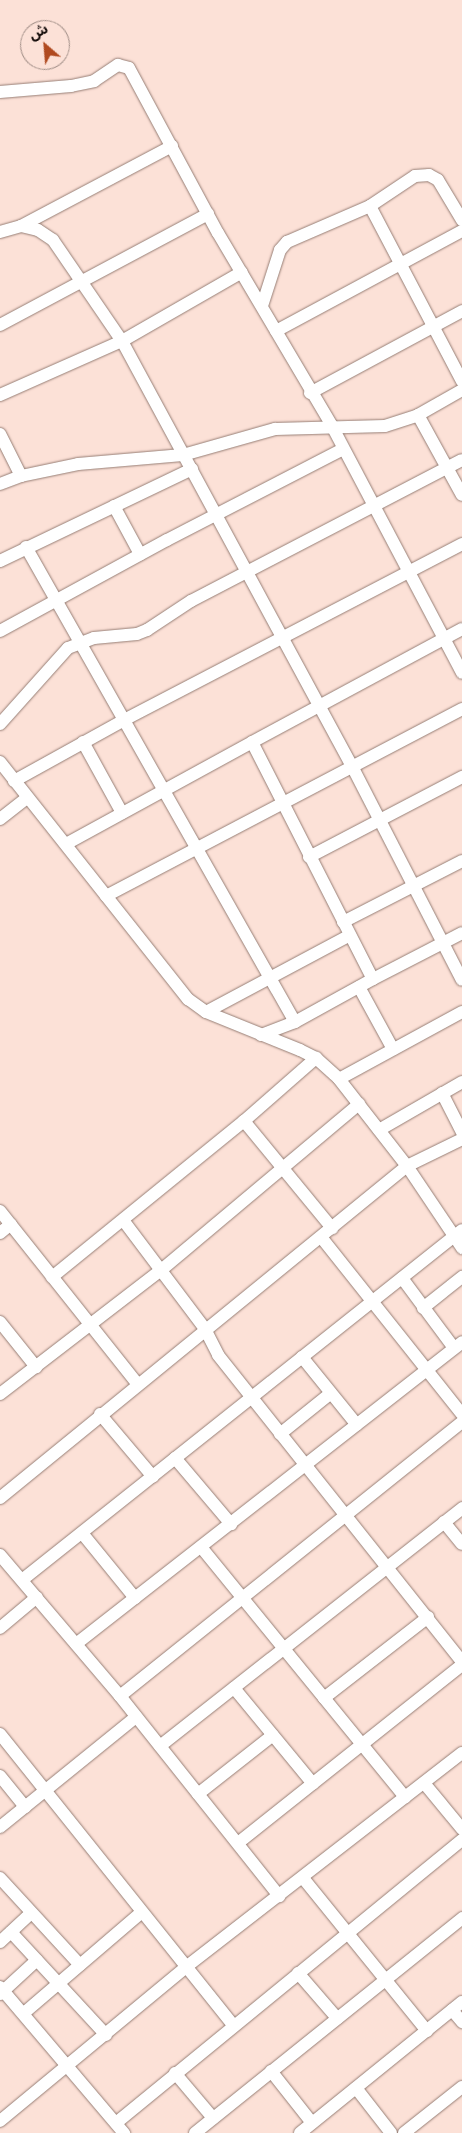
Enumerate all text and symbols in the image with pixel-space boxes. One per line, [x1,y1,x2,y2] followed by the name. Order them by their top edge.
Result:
[20,20,70,70] north arrow
[26,20,51,44] text: ش

